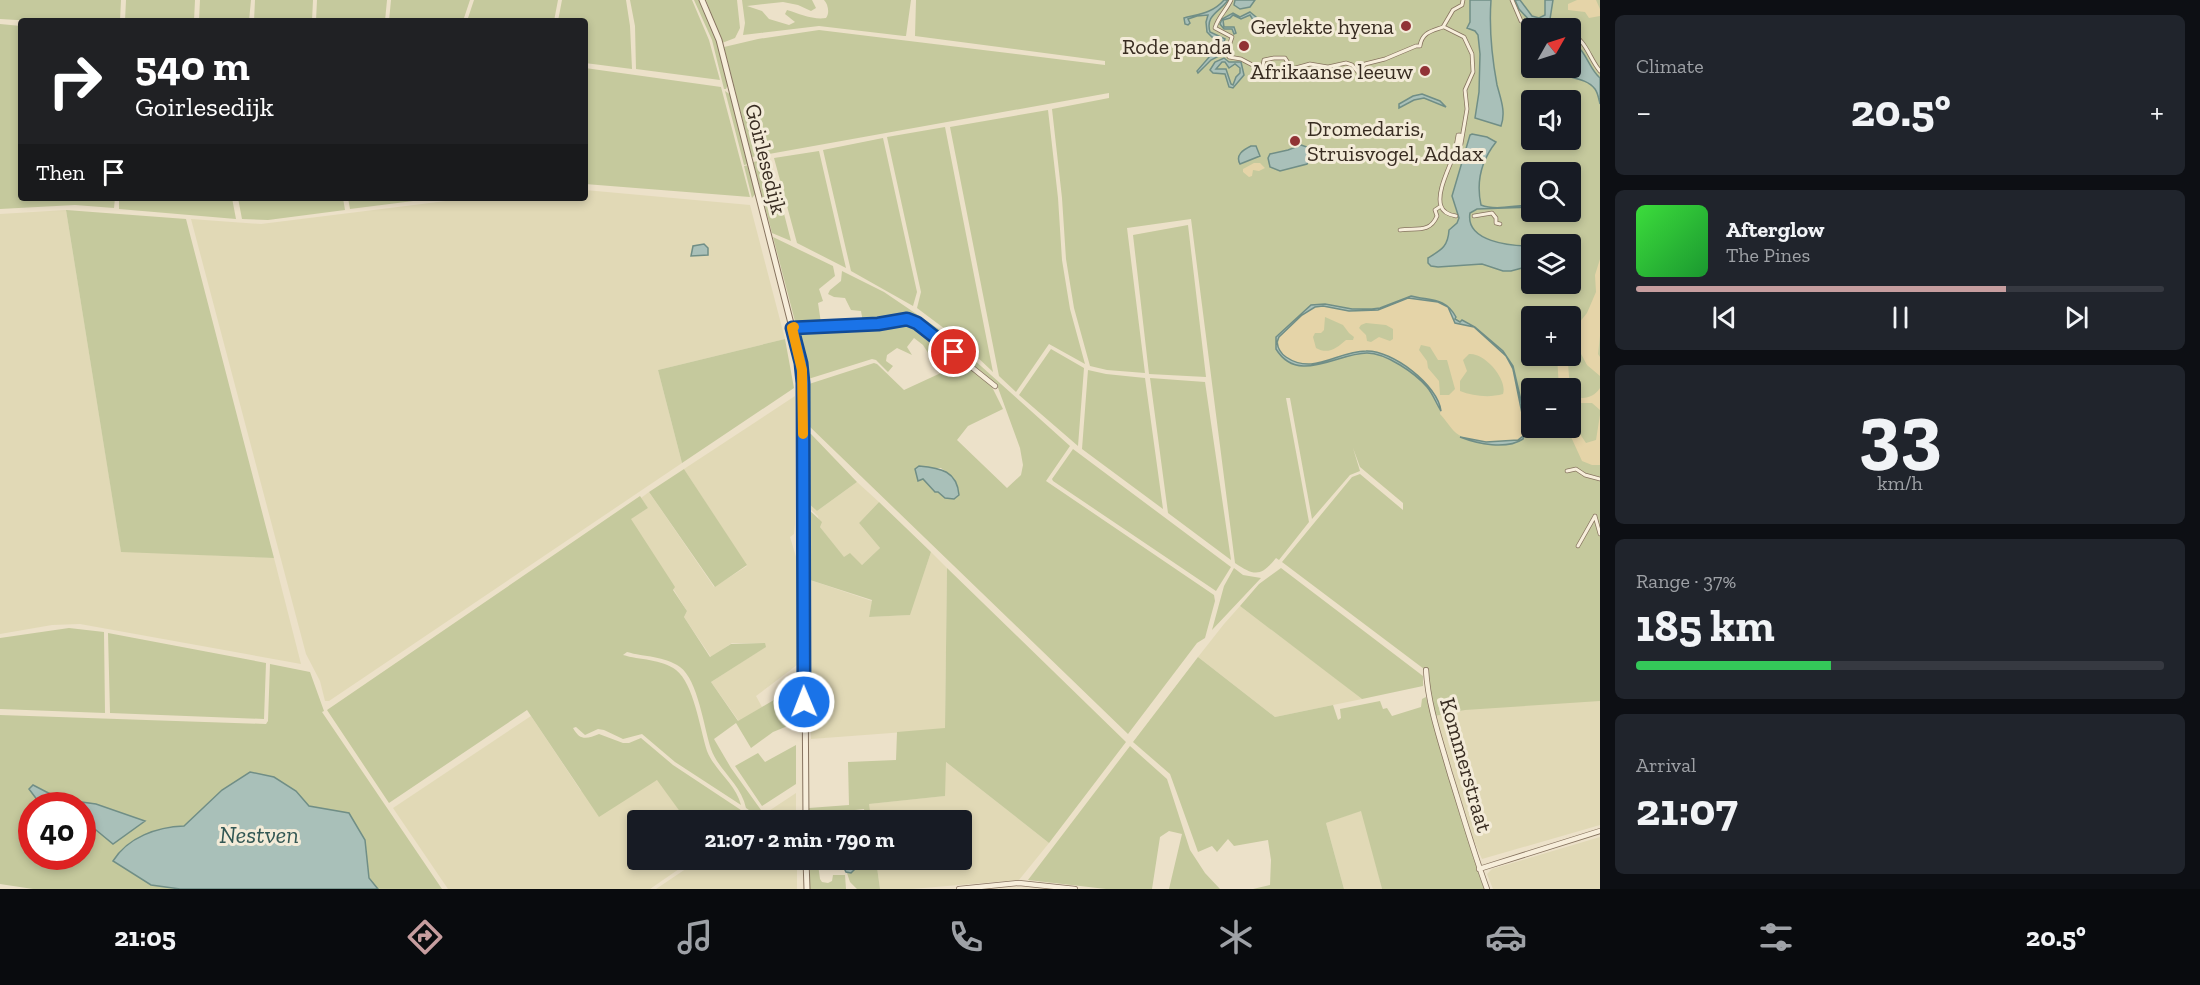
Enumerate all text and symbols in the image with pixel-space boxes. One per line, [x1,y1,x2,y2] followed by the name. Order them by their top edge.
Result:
[1250,13,1394,40] place label: Gevlekte hyena
[1521,18,1581,78] north arrow
[1521,18,1581,438] map controls
[1399,19,1413,33] marker: Gevlekte hyena
[1122,33,1232,60] place label: Rode panda
[1237,39,1251,53] marker: Rode panda
[135,40,250,91] text: 540 m
[36,42,114,120] icon: right
[1636,54,1704,78] text: Climate
[1251,58,1413,85] place label: Afrikaanse leeuw
[1418,64,1432,78] marker: Afrikaanse leeuw
[1851,84,1951,138] text: 20.5°
[1521,90,1581,150] button: sound
[135,91,274,123] text: Goirlesedijk
[1636,92,1651,131] text: −
[2150,92,2164,131] text: +
[739,101,793,218] street label: Goirlesedijk
[1307,115,1483,167] place label: Dromedaris, Struisvogel, Addax
[1288,134,1302,148] marker: Dromedaris, Struisvogel, Addax
[97,156,130,189] icon: arrive
[36,159,85,186] text: Then
[1521,162,1581,222] button: search
[1726,216,1824,243] text: Afterglow
[1521,234,1581,294] button: layers
[1726,243,1810,267] text: The Pines
[1708,301,1741,334] icon: previous
[1884,301,1917,334] icon: pause
[2060,301,2093,334] icon: next
[1521,306,1581,366] button: +
[928,326,979,377] pin
[937,335,970,368] icon: arrive
[1521,378,1581,438] button: −
[1858,385,1942,479] text: 33
[1877,471,1923,495] text: km/h
[1636,569,1736,593] text: Range · 37%
[1636,599,1775,653] text: 185 km
[772,670,836,734] position arrow
[1434,694,1498,836] street label: Kommerstraat
[1636,753,1696,777] text: Arrival
[1636,783,1738,837] text: 21:07
[18,792,96,870] speed limit sign: 40
[219,820,299,849] water label: Nestven
[705,826,894,853] text: 21:07 · 2 min · 790 m
[404,916,446,958] icon: directions
[674,916,716,958] icon: music
[945,916,987,958] icon: phone
[1215,916,1257,958] icon: climate
[1485,916,1527,958] icon: car
[1755,916,1797,958] icon: filters
[114,921,176,953] text: 21:05
[2026,921,2086,953] text: 20.5°

